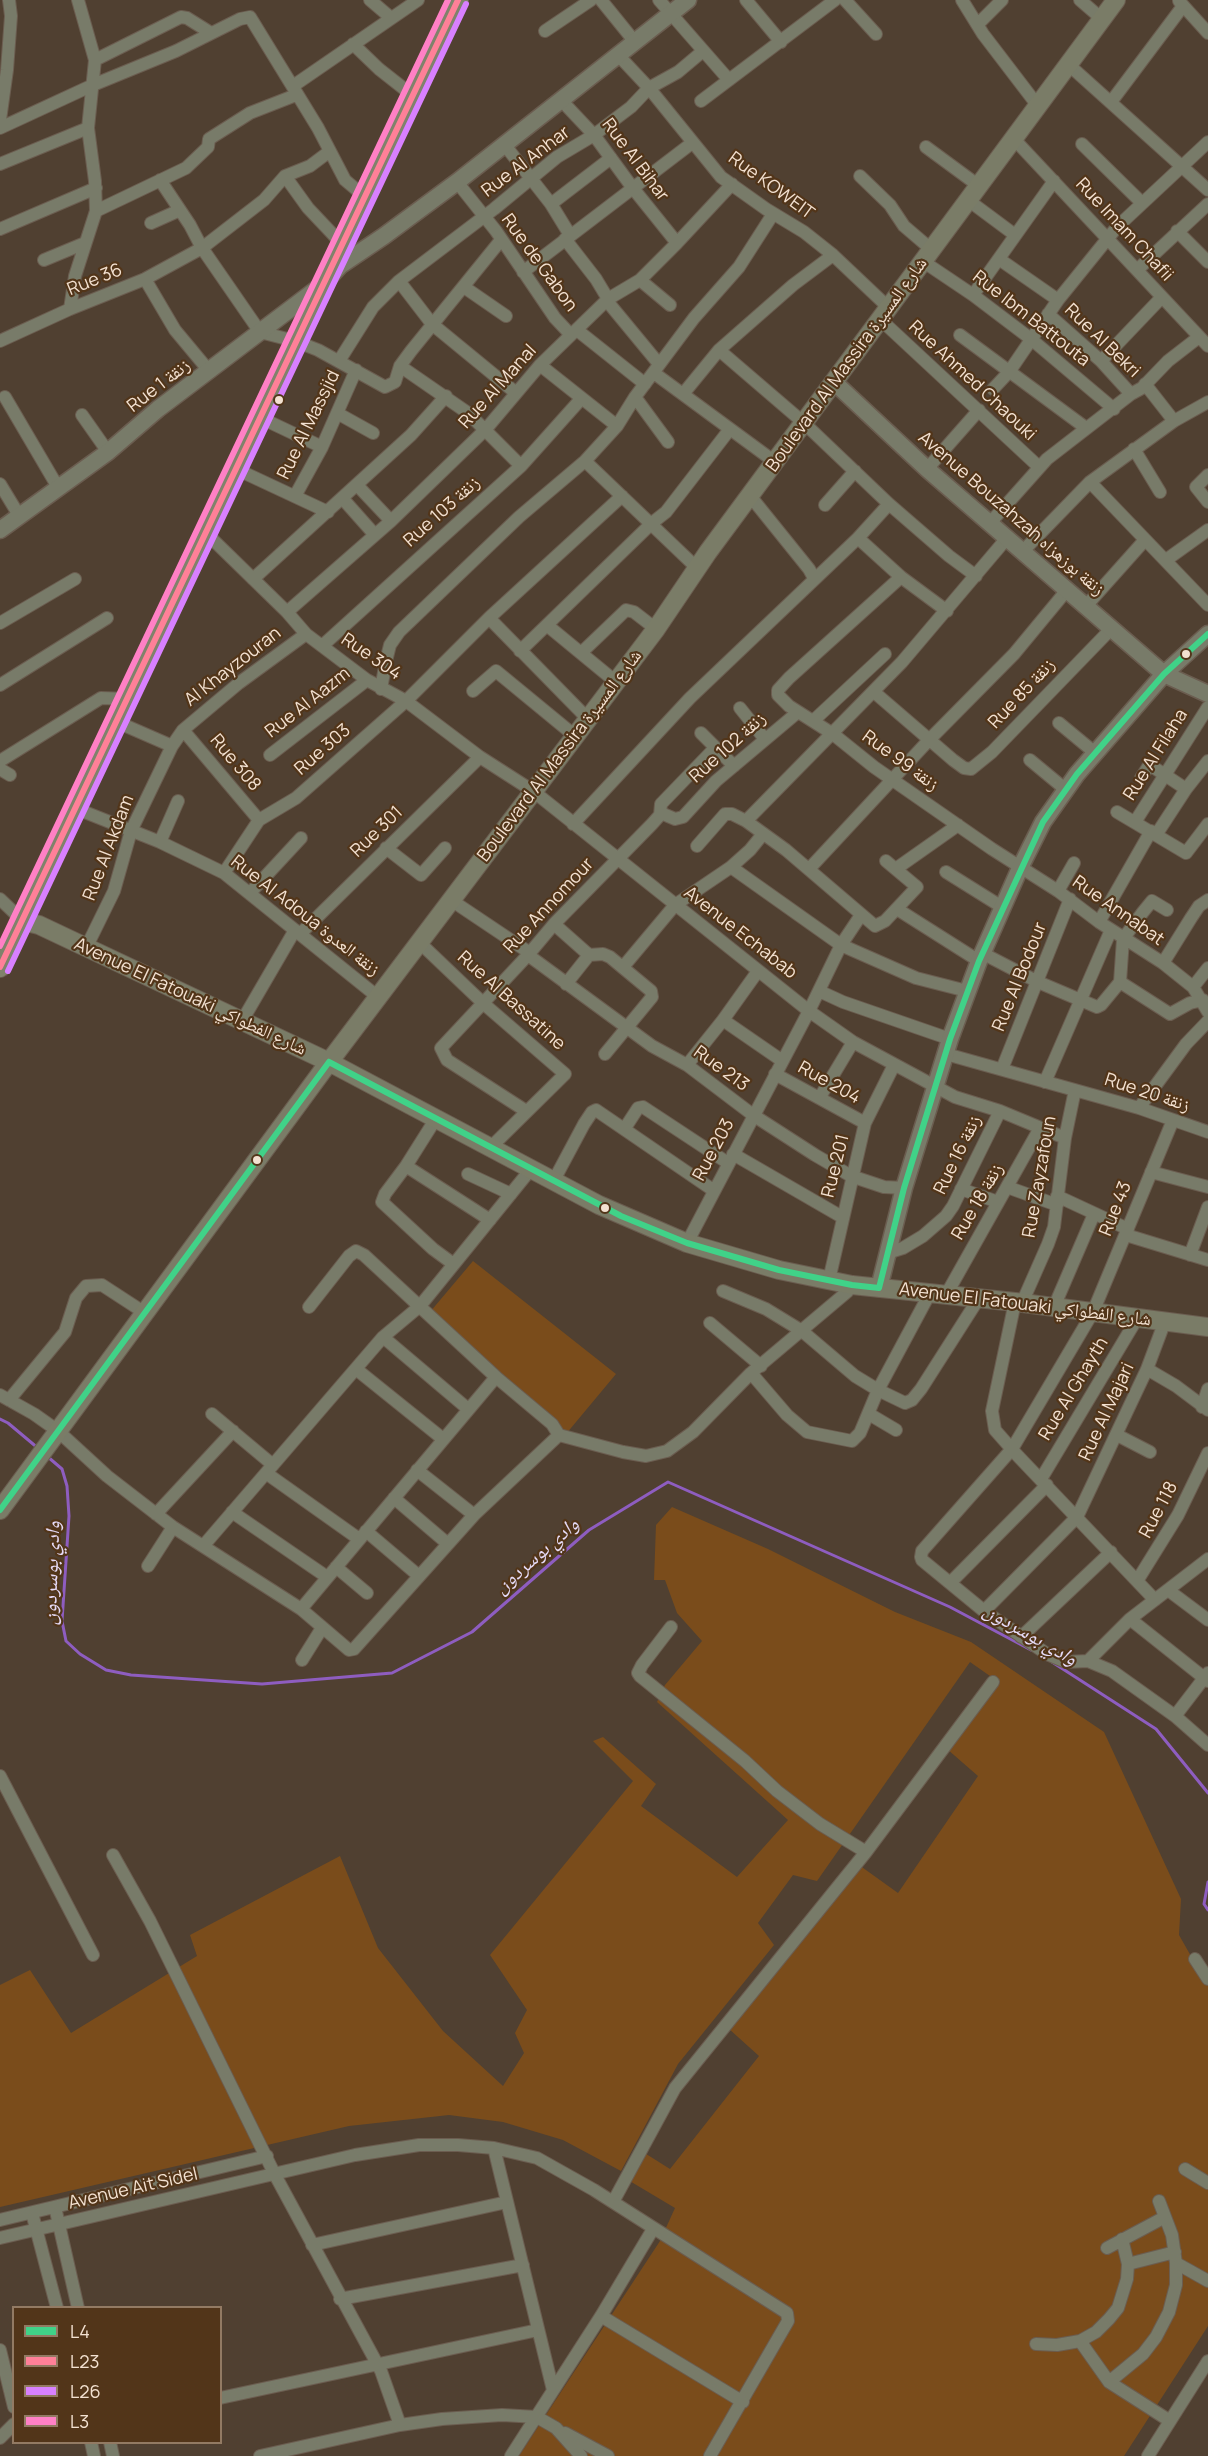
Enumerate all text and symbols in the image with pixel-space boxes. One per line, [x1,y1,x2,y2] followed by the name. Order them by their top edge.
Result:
[597,114,673,206] street label: Rue Al Bihar
[478,122,574,202] street label: Rue Al Anhar
[724,148,818,224] street label: Rue KOWEIT
[1071,174,1177,286] street label: Rue Imam Chafii
[496,210,582,316] street label: Rue de Gabon
[762,254,932,476] street label: Boulevard Al Massira شارع المسيرة
[64,259,126,301] street label: Rue 36
[968,267,1094,371] street label: Rue Ibm Battouta
[1060,300,1144,382] street label: Rue Al Bekri
[904,316,1040,446] street label: Rue Ahmed Chaouki
[455,341,541,433] street label: Rue Al Manal
[123,355,195,417] street label: Rue 1 زنقة
[273,367,345,483] street label: Rue Al Massjid
[273,394,285,406] unlabelled marker
[914,427,1108,601] street label: Avenue Bouzahzah زنقة بوزهزاه
[400,472,484,552] street label: Rue 103 زنقة
[180,623,286,711] street label: Al Khayzouran
[337,629,405,685] street label: Rue 304
[473,646,647,866] street label: Boulevard Al Massira شارع المسيرة
[1180,648,1192,660] unlabelled marker
[984,655,1060,733] street label: Rue 85 زنقة
[261,663,355,743] street label: Rue Al Aazm
[1119,705,1193,805] street label: Rue Al Filaha
[685,708,771,788] street label: Rue 102 زنقة
[291,720,355,780] street label: Rue 303
[858,726,942,796] street label: Rue 99 زنقة
[205,730,265,796] street label: Rue 308
[79,792,139,904] street label: Rue Al Akdam
[346,802,408,862] street label: Rue 301
[226,851,384,981] street label: Rue Al Adoua زنقة العدوة
[499,854,599,958] street label: Rue Annomour
[1068,872,1168,950] street label: Rue Annabat
[679,882,801,984] street label: Avenue Echabab
[988,919,1052,1035] street label: Rue Al Bodour
[70,934,310,1060] street label: Avenue El Fatouaki شارع الفطواكي
[453,947,569,1055] street label: Rue Al Bassatine
[689,1042,753,1096] street label: Rue 213
[794,1057,864,1109] street label: Rue 204
[1102,1069,1192,1117] street label: Rue 20 زنقة
[930,1112,986,1198] street label: Rue 16 زنقة
[1019,1114,1061,1240] street label: Rue Zayzafoun
[689,1115,739,1185] street label: Rue 203
[818,1132,854,1200] street label: Rue 201
[251,1154,263,1166] unlabelled marker
[948,1160,1008,1244] street label: Rue 18 زنقة
[1095,1179,1137,1239] street label: Rue 43
[599,1202,611,1214] unlabelled marker
[898,1279,1152,1331] street label: Avenue El Fatouaki شارع الفطواكي
[1035,1334,1113,1444] street label: Rue Al Ghayth
[1075,1360,1139,1464] street label: Rue Al Majari
[1135,1478,1183,1542] street label: Rue 118
[490,1513,584,1599] water label: وادي بوسردون
[38,1521,66,1625] water label: وادي بوسردون
[979,1599,1081,1671] water label: وادي بوسردون
[66,2164,200,2214] street label: Avenue Ait Sidel
[12,2306,222,2444] legend
[70,2319,90,2343] text: L4
[70,2349,99,2373] text: L23
[70,2379,101,2403] text: L26
[70,2409,89,2433] text: L3

